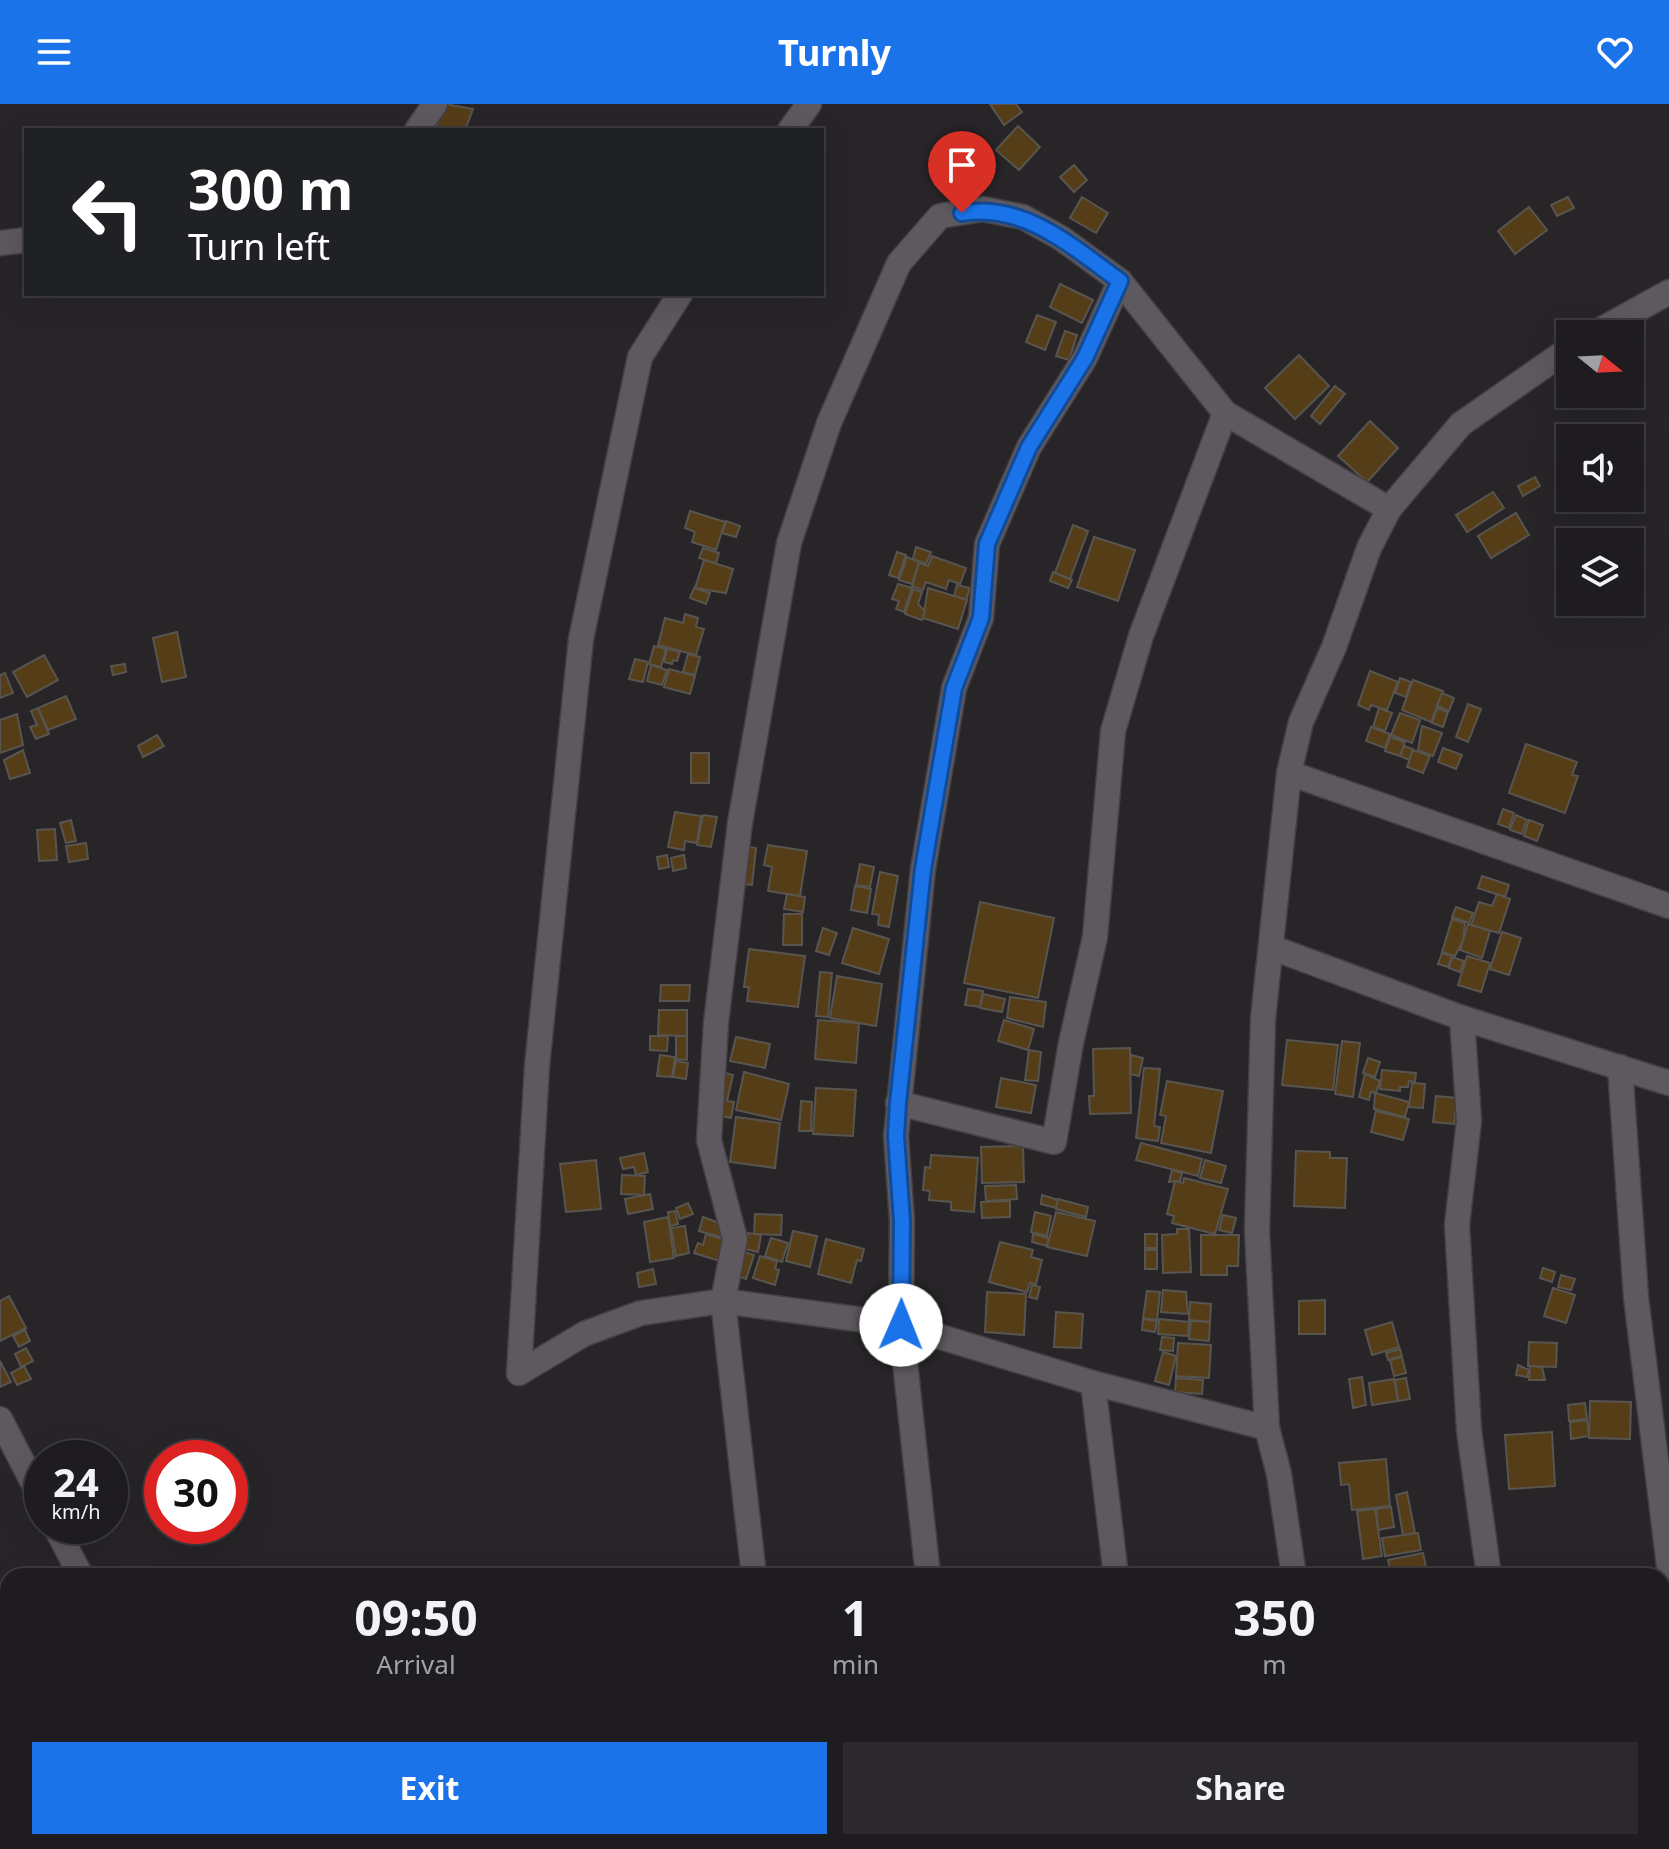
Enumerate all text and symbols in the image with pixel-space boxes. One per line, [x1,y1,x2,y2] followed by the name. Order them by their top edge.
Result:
[778,28,891,77] text: Turnly
[32,30,76,74] icon: menu
[1593,30,1637,74] icon: heart
[928,131,996,213] pin
[940,143,984,187] icon: arrive
[188,150,353,226] text: 300 m
[56,160,160,264] icon: left
[188,222,330,271] text: Turn left
[1556,320,1644,408] north arrow
[1556,320,1644,616] map controls
[1556,424,1644,512] button: sound
[1556,528,1644,616] button: layers
[859,1283,943,1367] position arrow
[144,1440,248,1544] speed limit sign: 30
[53,1454,99,1509] text: 24
[51,1498,101,1525] text: km/h
[354,1585,478,1650] text: 09:50
[842,1585,869,1650] text: 1
[1233,1585,1316,1650] text: 350
[376,1646,456,1682] text: Arrival
[832,1646,879,1682] text: min
[1262,1646,1287,1682] text: m
[32,1742,827,1834] button: Exit
[843,1742,1638,1834] button: Share

